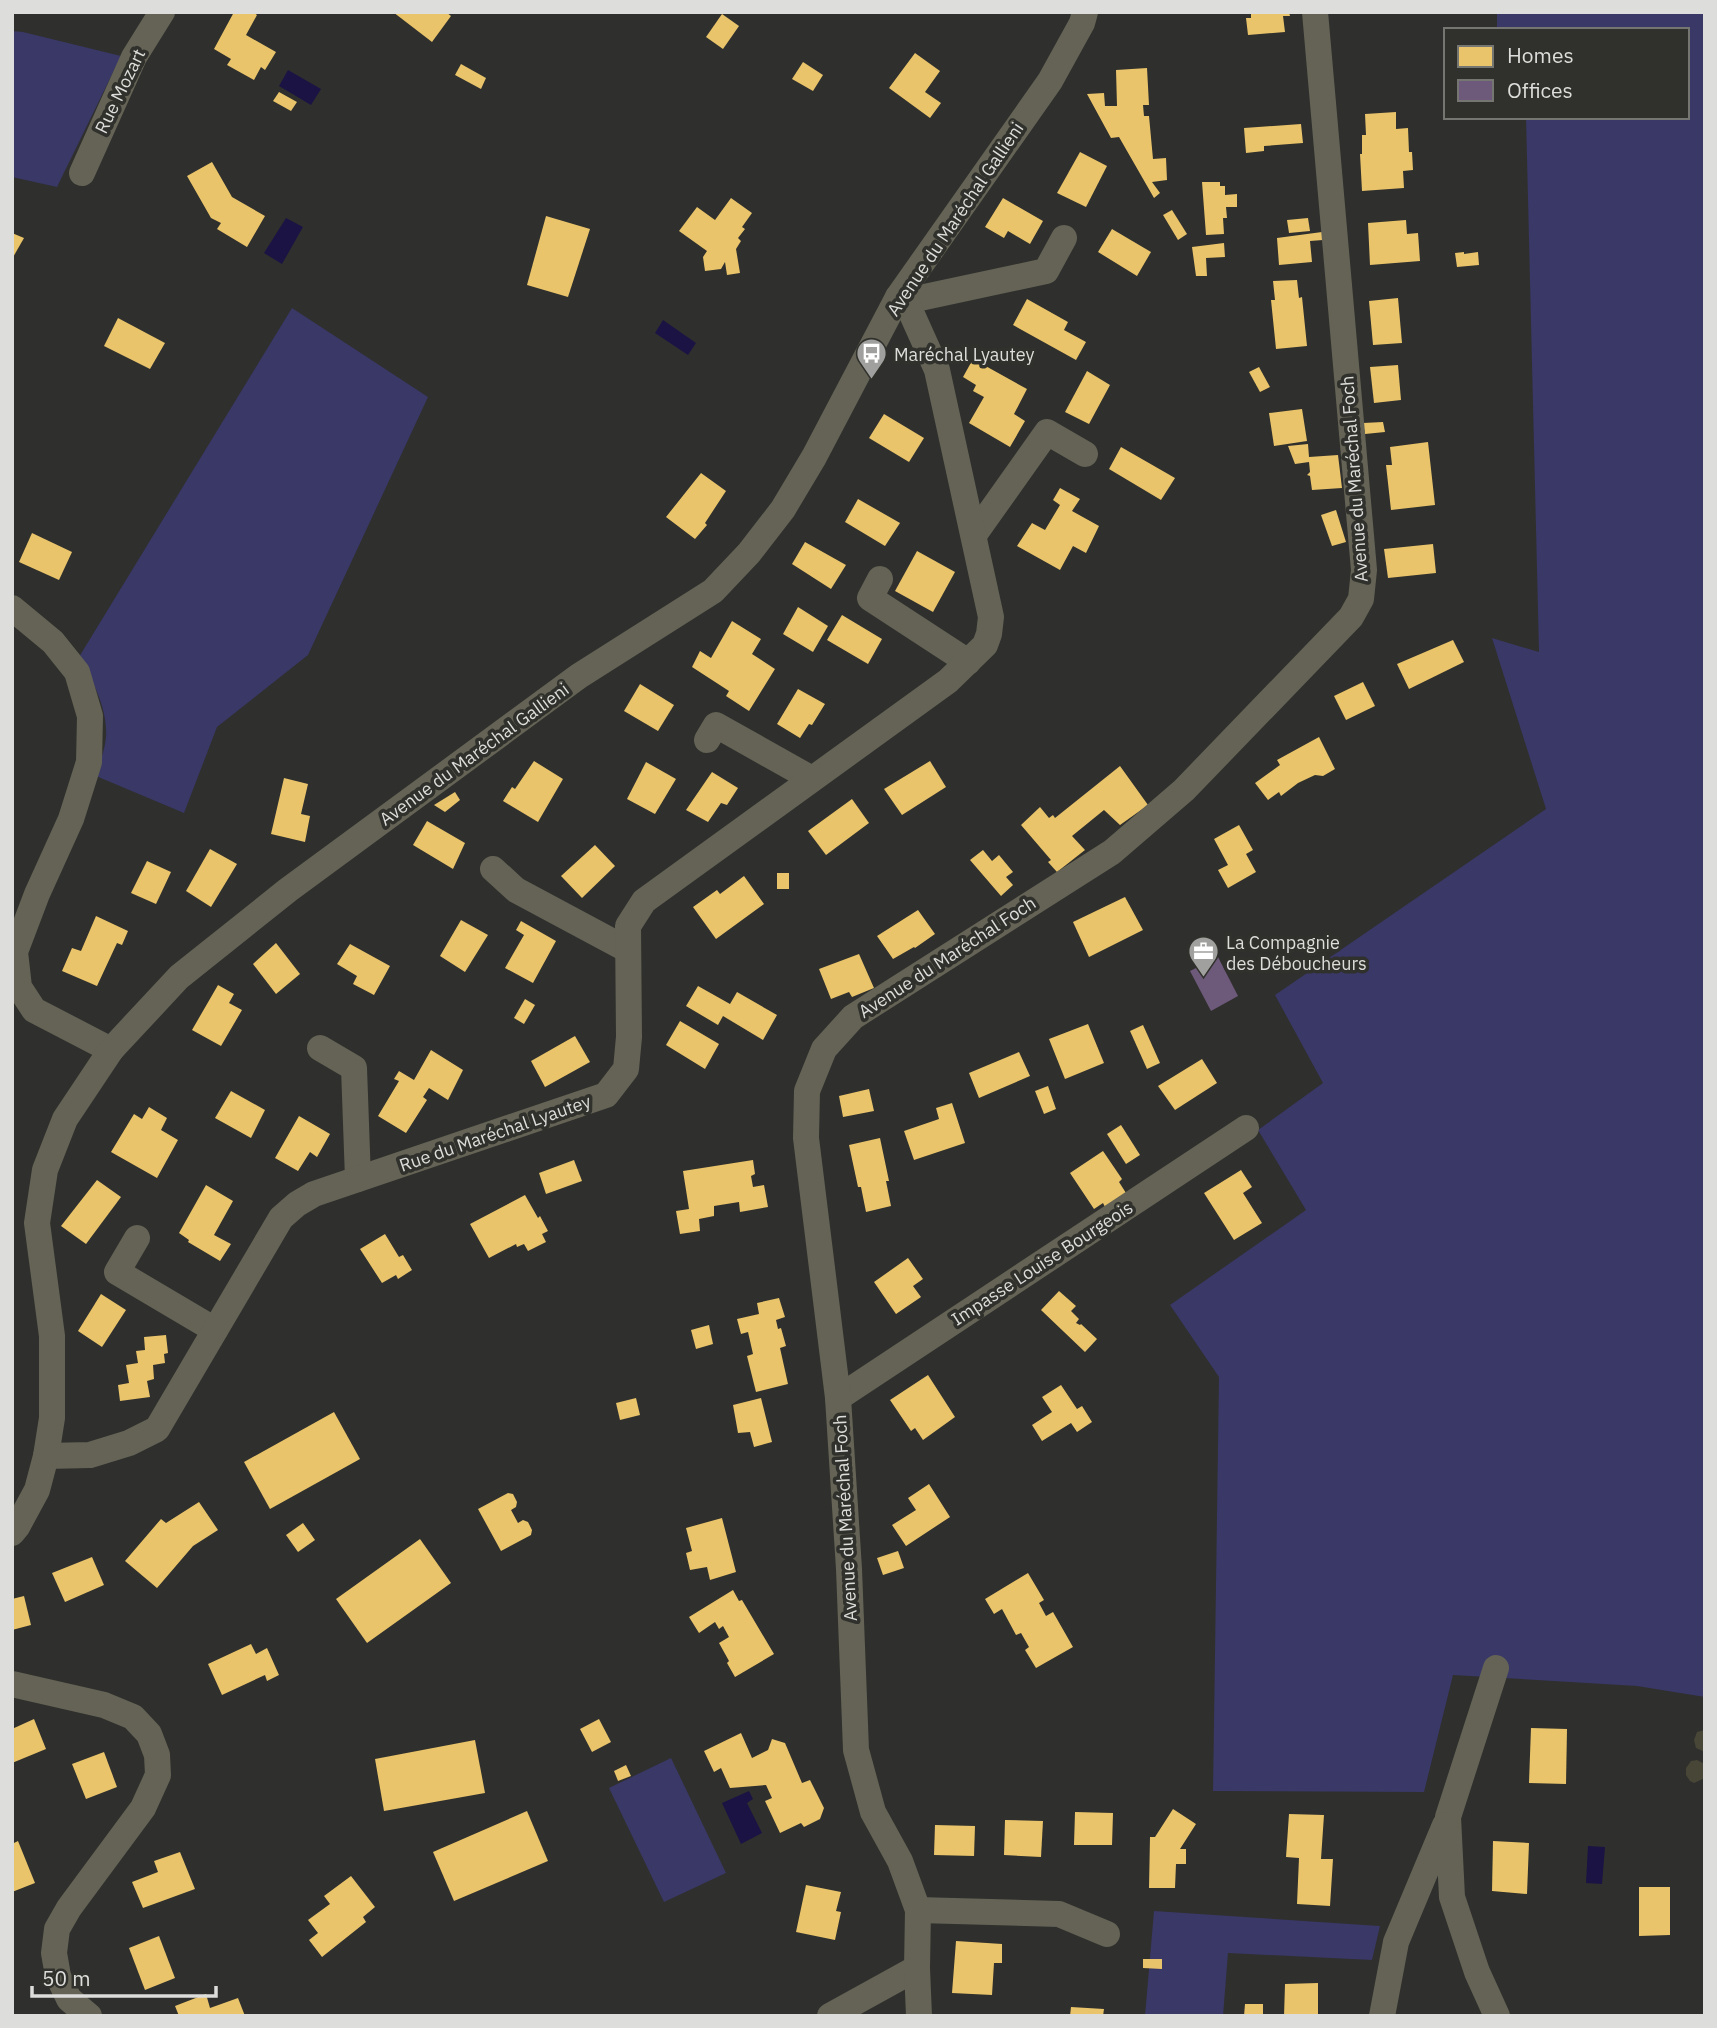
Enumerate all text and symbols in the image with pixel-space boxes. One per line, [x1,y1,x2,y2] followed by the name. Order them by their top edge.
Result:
[1444,28,1689,119] legend
[1507,41,1574,69] text: Homes
[90,45,150,137] street label: Rue Mozart
[1507,76,1573,104] text: Offices
[881,118,1029,320] street label: Avenue du Maréchal Gallieni
[854,337,888,381] bus stop icon: Maréchal Lyautey
[894,343,1035,366] place label: Maréchal Lyautey
[1335,375,1373,583] street label: Avenue du Maréchal Foch
[375,677,573,831] street label: Avenue du Maréchal Gallieni
[854,891,1040,1023] street label: Avenue du Maréchal Foch
[1226,931,1367,975] place label: La Compagnie des Déboucheurs
[1186,935,1220,979] office icon: La Compagnie des Déboucheurs
[396,1089,594,1177] street label: Rue du Maréchal Lyautey
[947,1196,1137,1330] street label: Impasse Louise Bourgeois
[828,1414,862,1622] street label: Avenue du Maréchal Foch
[32,1954,215,1998] scale bar
[42,1964,91,1992] text: 50 m

